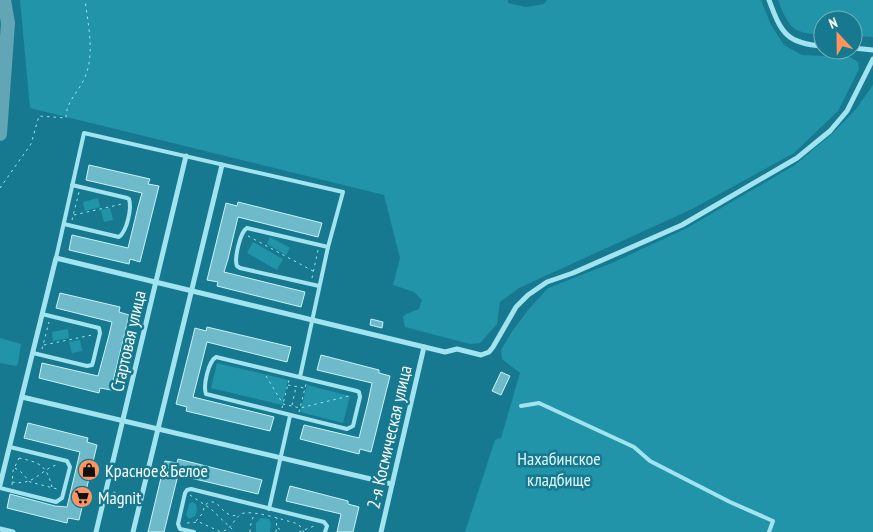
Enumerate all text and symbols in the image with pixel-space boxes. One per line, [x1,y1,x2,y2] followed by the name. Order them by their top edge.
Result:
[813,10,863,60] north arrow
[826,13,840,33] text: N
[105,288,151,394] street label: Стартовая улица
[361,363,417,511] street label: 2-я Космическая улица
[517,447,601,491] park label: Нахабинское кладбище
[77,458,101,482] shop icon: Красное&Белое
[105,459,208,482] place label: Красное&Белое
[70,485,94,509] supermarket icon: Magnit
[98,486,141,509] place label: Magnit

